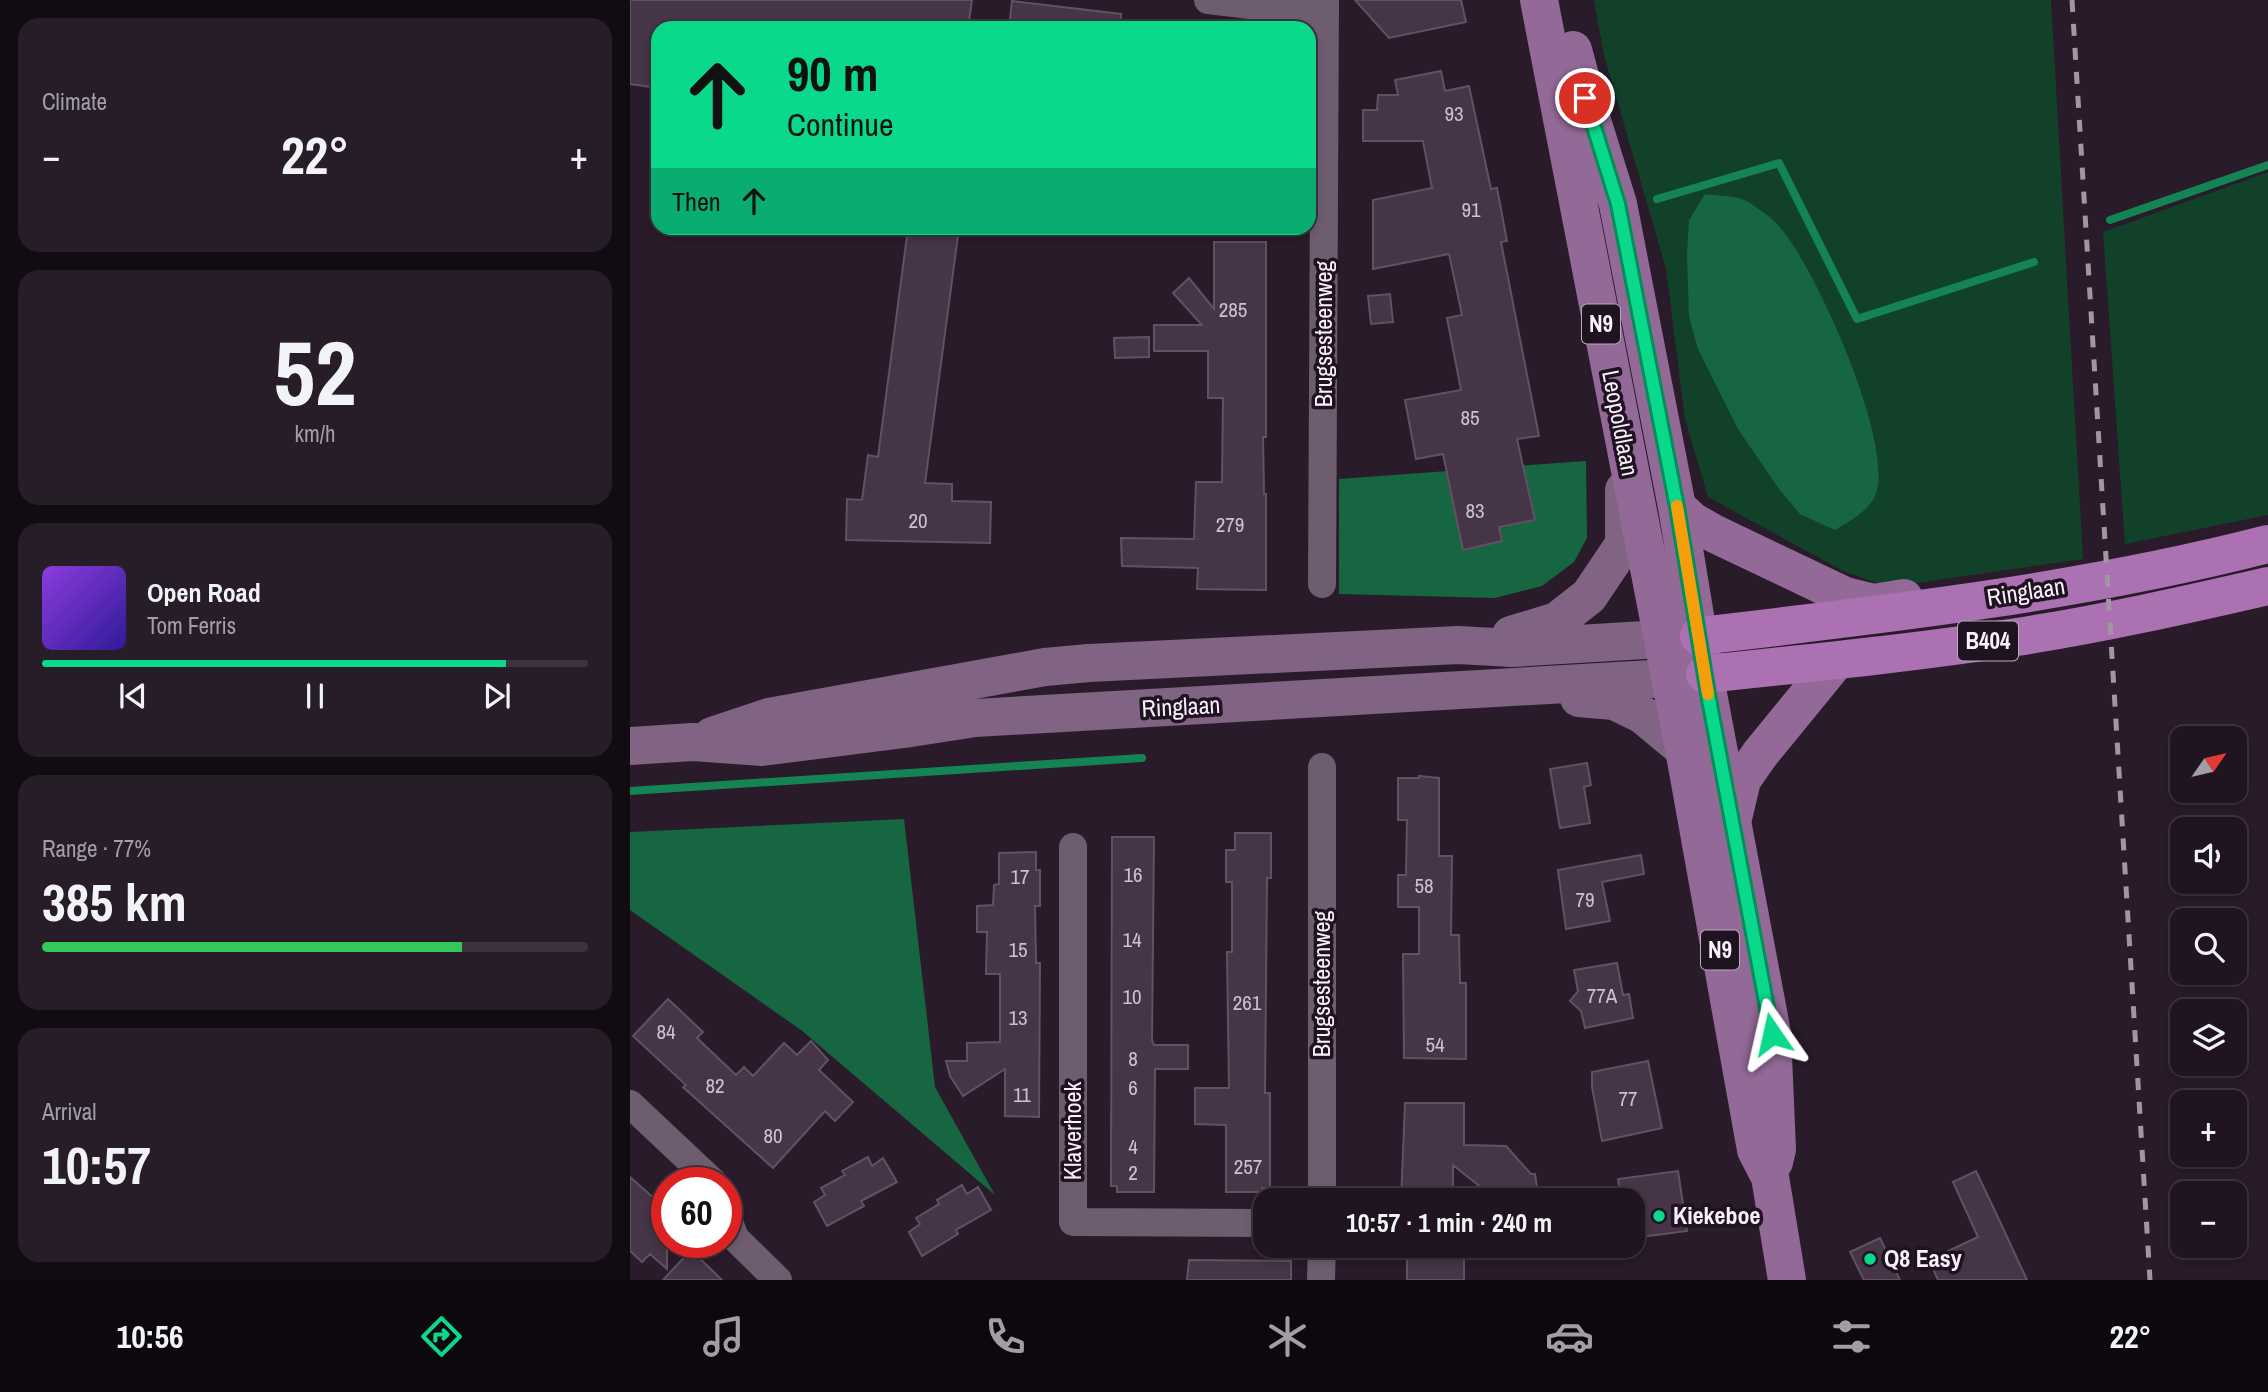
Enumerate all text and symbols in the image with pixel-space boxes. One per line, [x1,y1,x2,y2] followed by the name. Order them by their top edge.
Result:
[787,40,879,106] text: 90 m
[672,49,763,140] icon: ahead
[1555,68,1615,128] pin
[1566,79,1604,117] icon: arrive
[42,86,107,117] text: Climate
[1444,99,1464,128] house number: 93
[787,103,894,146] text: Continue
[281,120,349,190] text: 22°
[42,130,60,181] text: −
[570,130,588,181] text: +
[735,182,773,220] icon: ahead
[672,184,721,219] text: Then
[1461,195,1481,224] house number: 91
[1307,261,1339,407] street label: Brugsesteenweg
[1219,295,1247,324] house number: 285
[1582,304,1620,344] road number: N9
[274,311,357,433] text: 52
[1595,367,1647,478] street label: Leopoldlaan
[1460,403,1480,432] house number: 85
[295,418,335,449] text: km/h
[1465,496,1485,525] house number: 83
[908,506,928,535] house number: 20
[1216,510,1244,539] house number: 279
[1984,569,2067,613] street label: Ringlaan
[147,575,261,610] text: Open Road
[147,610,236,641] text: Tom Ferris
[1958,622,2018,660] road number: B404
[114,677,152,715] icon: previous
[296,677,334,715] icon: pause
[478,677,516,715] icon: next
[1141,688,1221,724] street label: Ringlaan
[2170,726,2247,803] north arrow
[2170,726,2247,1258] map controls
[2170,817,2247,894] button: sound
[42,833,151,864] text: Range · 77%
[1123,860,1143,889] house number: 16
[1010,862,1030,891] house number: 17
[42,867,187,937] text: 385 km
[1414,871,1434,900] house number: 58
[1575,885,1595,914] house number: 79
[2170,908,2247,985] button: search
[1305,911,1337,1057] street label: Brugsesteenweg
[1122,925,1142,954] house number: 14
[1701,931,1739,970] road number: N9
[1008,935,1028,964] house number: 15
[1587,981,1618,1010] house number: 77A
[1122,982,1142,1011] house number: 10
[1233,988,1262,1017] house number: 261
[1735,997,1809,1071] position arrow
[2170,999,2247,1076] button: layers
[1008,1003,1028,1032] house number: 13
[656,1017,676,1046] house number: 84
[1425,1030,1445,1059] house number: 54
[1128,1044,1138,1073] house number: 8
[705,1071,725,1100] house number: 82
[1128,1073,1138,1102] house number: 6
[1013,1080,1031,1109] house number: 11
[1056,1082,1088,1180] street label: Klaverhoek
[1618,1084,1638,1113] house number: 77
[2170,1090,2247,1167] button: +
[42,1096,97,1127] text: Arrival
[763,1121,783,1150] house number: 80
[42,1130,151,1200] text: 10:57
[1128,1132,1138,1161] house number: 4
[1234,1152,1262,1181] house number: 257
[1128,1158,1138,1187] house number: 2
[651,1167,742,1258] speed limit sign: 60
[2170,1181,2247,1258] button: −
[1673,1199,1761,1231] place label: Kiekeboe
[1346,1205,1552,1240] text: 10:57 · 1 min · 240 m
[1651,1208,1667,1224] marker: Kiekeboe
[1884,1242,1962,1274] place label: Q8 Easy
[1862,1251,1878,1267] marker: Q8 Easy
[417,1312,466,1361] icon: directions
[699,1312,748,1361] icon: music
[981,1312,1030,1361] icon: phone
[1263,1312,1312,1361] icon: climate
[1545,1312,1594,1361] icon: car
[1827,1312,1876,1361] icon: filters
[117,1315,184,1358] text: 10:56
[2109,1315,2151,1358] text: 22°

